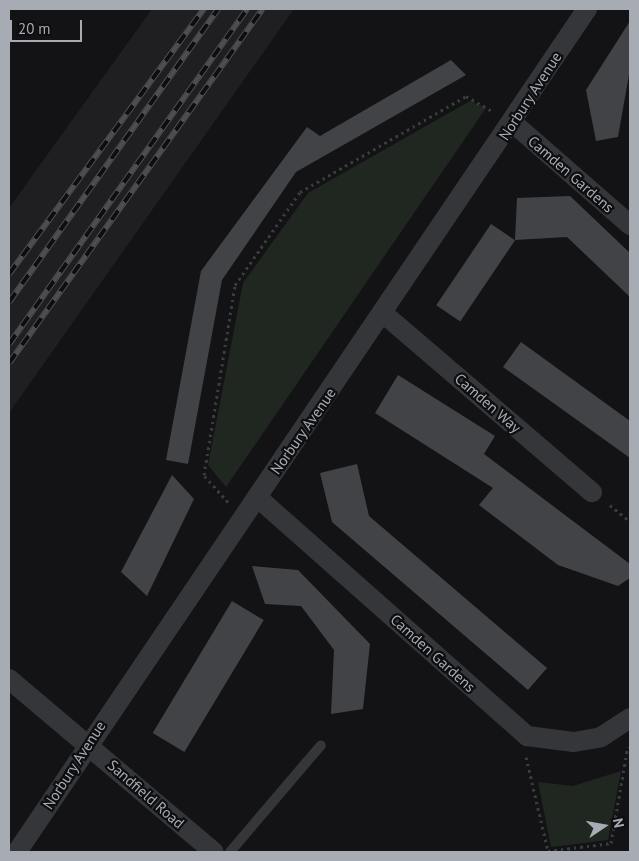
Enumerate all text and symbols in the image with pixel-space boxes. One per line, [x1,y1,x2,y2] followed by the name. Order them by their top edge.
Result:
[12,10,85,42] scale bar
[18,19,51,38] text: 20 m
[495,48,565,144] street label: Norbury Avenue
[524,132,618,216] street label: Camden Gardens
[451,369,525,437] street label: Camden Way
[266,384,340,478] street label: Norbury Avenue
[387,610,479,696] street label: Camden Gardens
[39,717,109,813] street label: Norbury Avenue
[104,756,188,832] street label: Sandfield Road
[579,801,629,851] north arrow
[609,817,628,829] text: N

